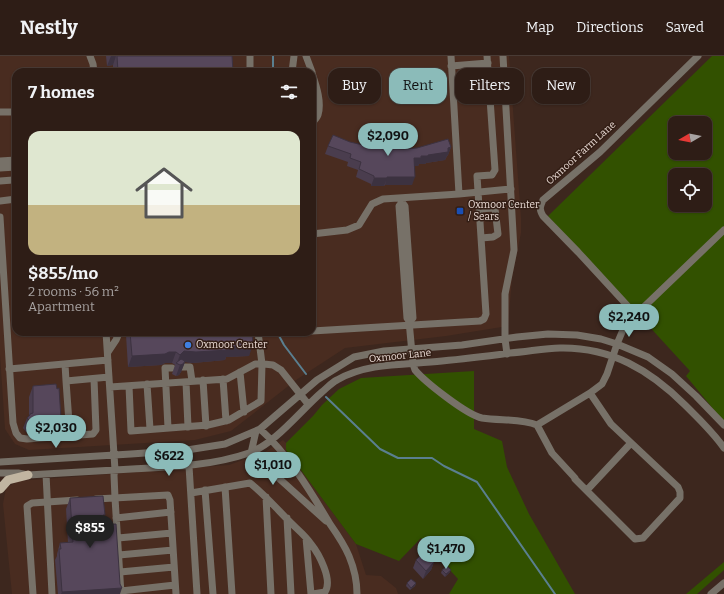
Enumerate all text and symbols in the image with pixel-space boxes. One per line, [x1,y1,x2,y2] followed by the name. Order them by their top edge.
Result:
[20,16,78,39] text: Nestly
[526,19,554,36] text: Map
[576,19,644,36] text: Directions
[666,19,704,36] text: Saved
[328,68,381,104] chip: Buy
[389,68,447,104] chip: Rent
[455,68,524,104] chip: Filters
[532,68,590,104] chip: New
[278,81,300,103] icon: filters
[28,82,95,103] text: 7 homes
[668,116,712,160] north arrow
[668,116,712,212] map controls
[544,119,618,187] street label: Oxmoor Farm Lane
[355,123,421,157] pin: $2,090
[367,128,409,143] text: $2,090
[128,157,200,229] icon: home
[668,168,712,212] button: locate
[468,199,540,223] place label: Oxmoor Center / Sears
[455,206,465,216] marker: Oxmoor Center / Sears
[28,263,98,284] text: $855/mo
[28,284,119,299] text: 2 rooms · 56 m²
[28,299,95,314] text: Apartment
[596,304,662,338] pin: $2,240
[608,309,650,324] text: $2,240
[196,339,268,351] place label: Oxmoor Center
[183,340,193,350] marker: Oxmoor Center
[368,347,432,365] street label: Oxmoor Lane
[23,415,89,449] pin: $2,030
[35,420,77,435] text: $2,030
[145,443,193,477] pin: $622
[154,448,184,463] text: $622
[240,452,306,486] pin: $1,010
[254,457,292,472] text: $1,010
[66,515,114,549] pin: $855
[75,520,105,535] text: $855
[413,536,479,570] pin: $1,470
[426,541,466,556] text: $1,470

